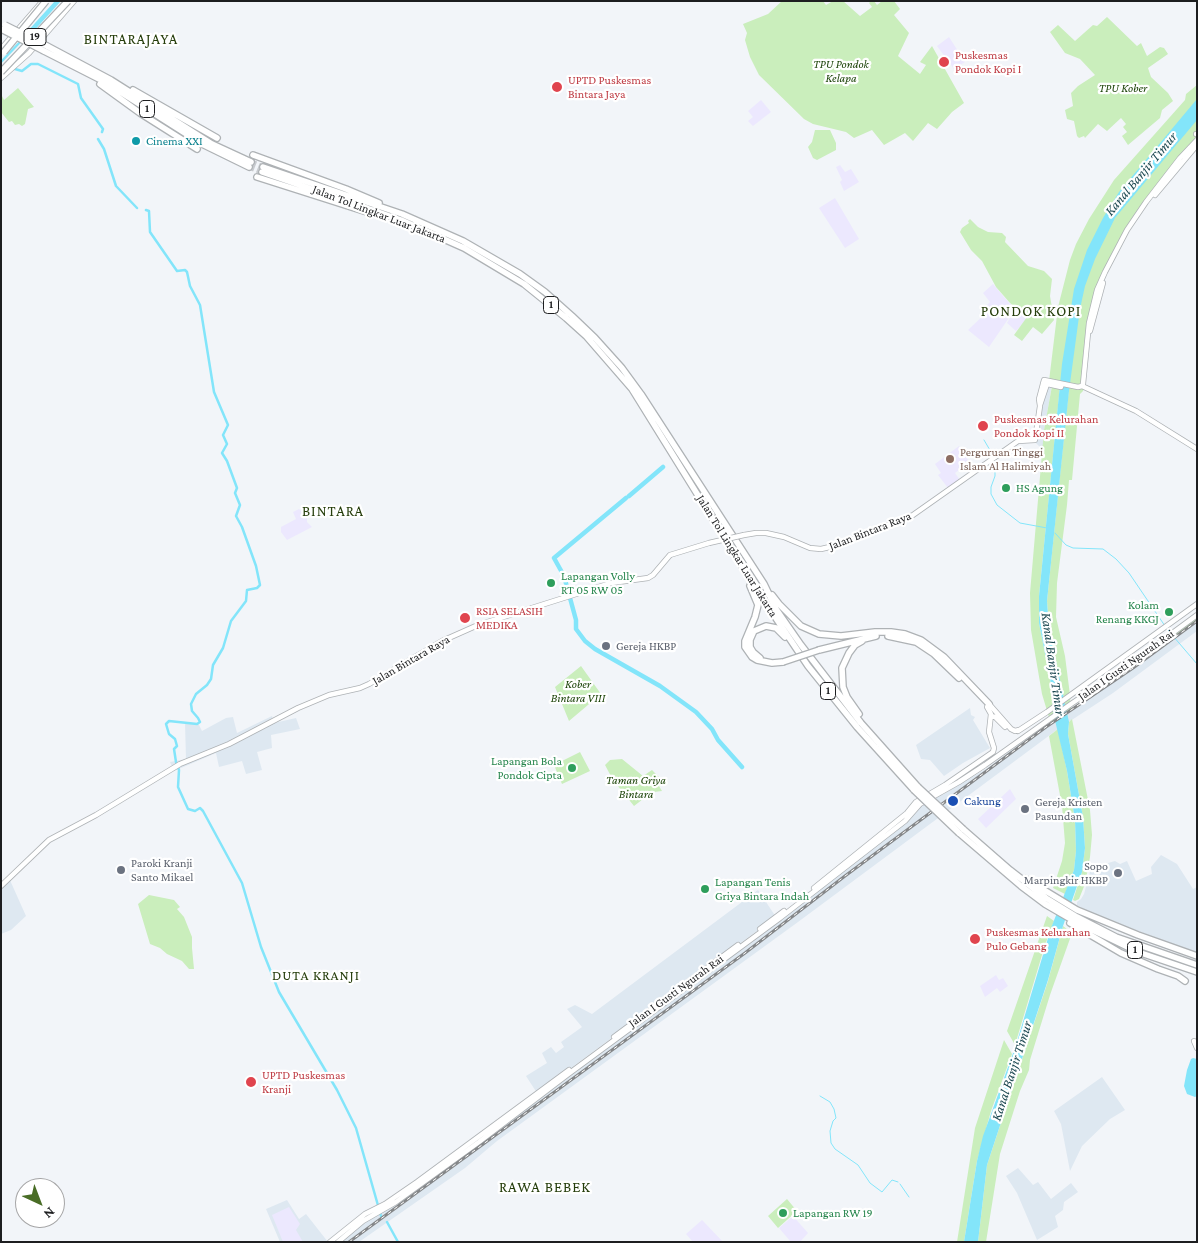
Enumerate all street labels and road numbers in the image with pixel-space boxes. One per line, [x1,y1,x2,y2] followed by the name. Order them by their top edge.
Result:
[24,28,46,46] road number: 19
[140,100,154,118] road number: 1
[310,182,448,246] street label: Jalan Tol Lingkar Luar Jakarta
[544,296,558,314] road number: 1
[693,492,781,620] street label: Jalan Tol Lingkar Luar Jakarta
[827,509,913,553] street label: Jalan Bintara Raya
[1075,626,1177,704] street label: Jalan I Gusti Ngurah Rai
[370,632,452,688] street label: Jalan Bintara Raya
[820,682,836,699] road number: 1
[1128,942,1142,958] road number: 1
[626,952,726,1030] street label: Jalan I Gusti Ngurah Rai

